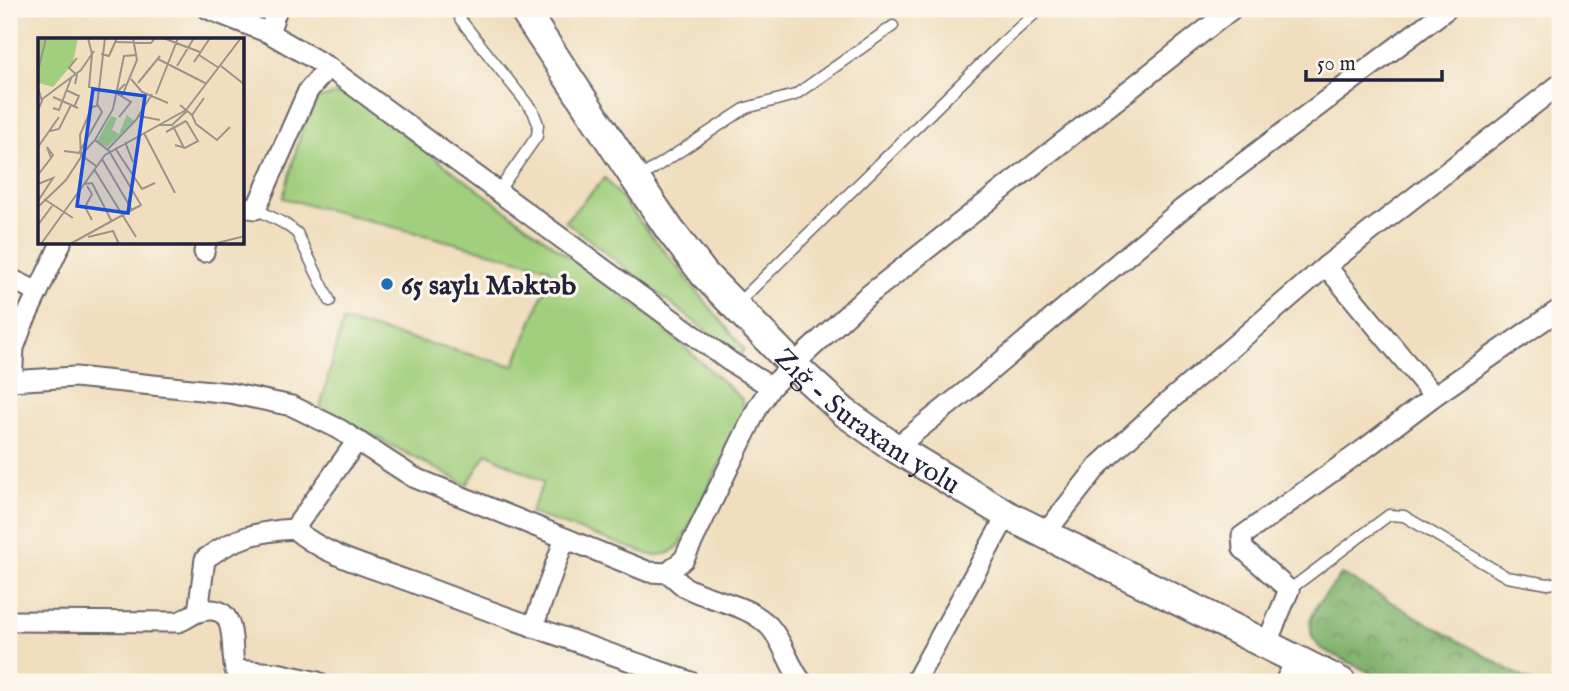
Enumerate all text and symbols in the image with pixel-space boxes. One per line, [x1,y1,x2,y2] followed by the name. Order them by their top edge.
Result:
[38,38,245,245] inset map
[1306,38,1443,82] scale bar
[1317,51,1356,78] text: 50 m
[401,269,576,304] place label: 65 saylı Məktəb
[379,276,395,292] marker: 65 saylı Məktəb
[766,342,966,503] street label: Zığ - Suraxanı yolu

